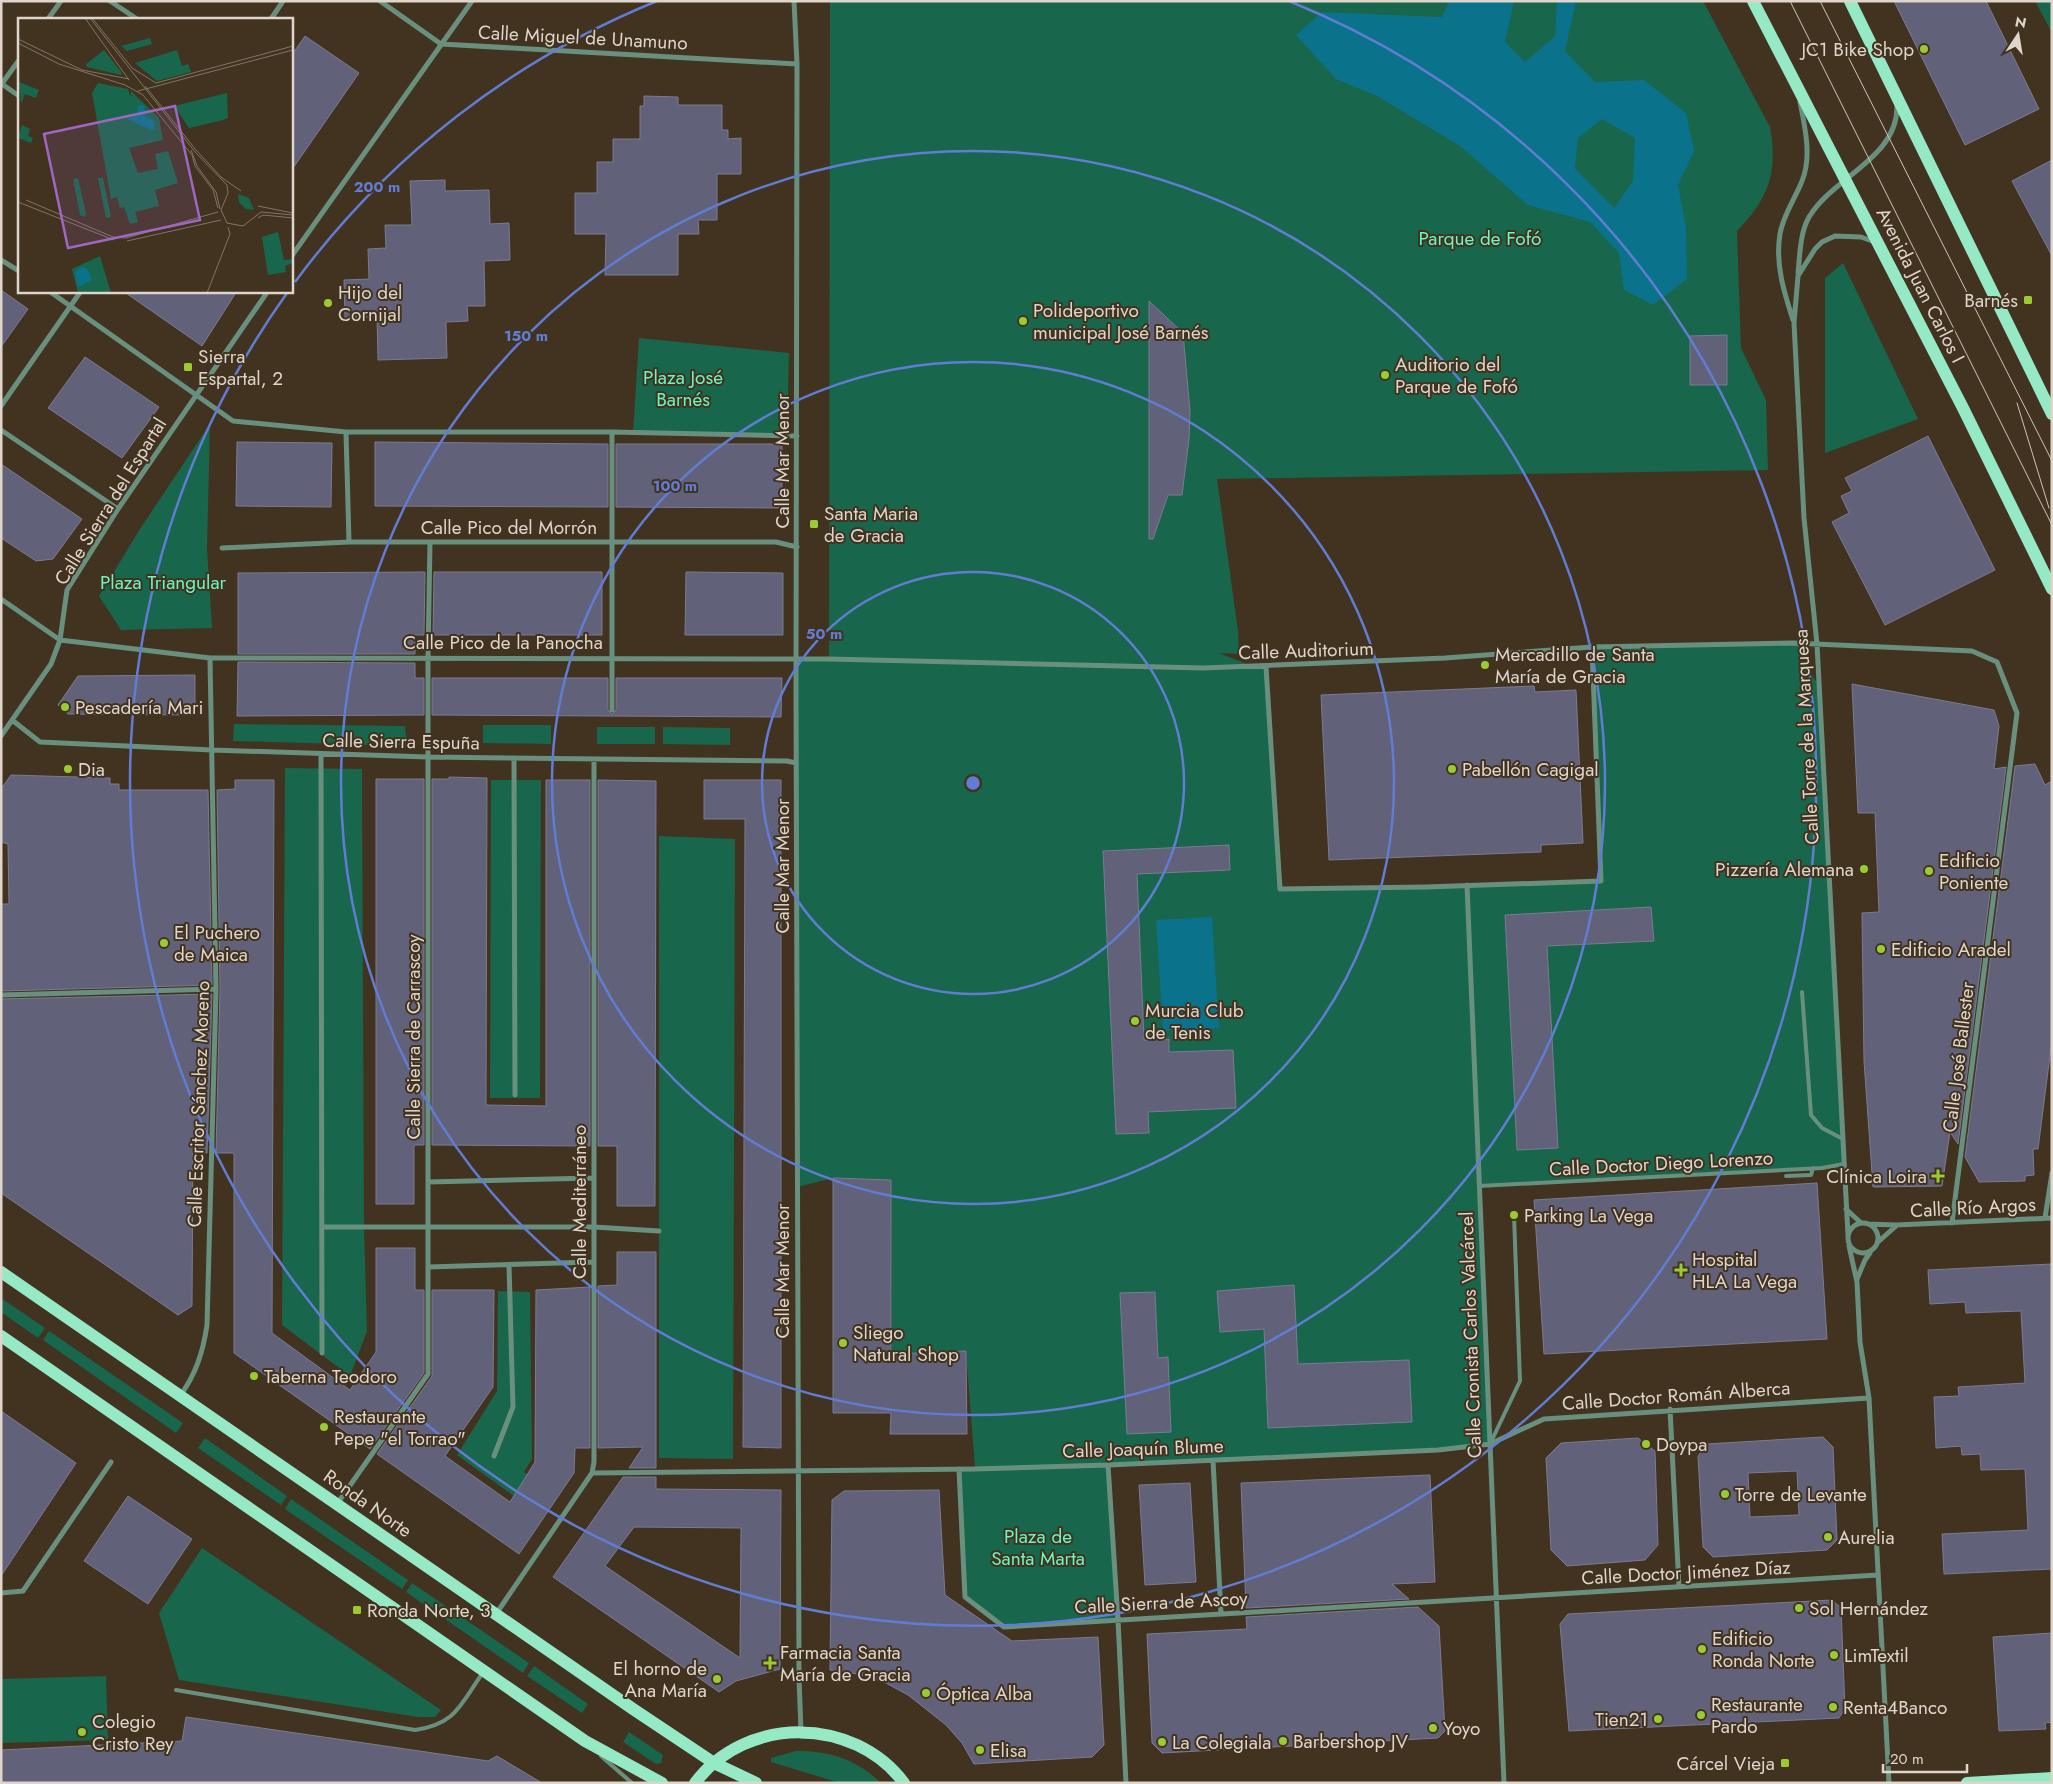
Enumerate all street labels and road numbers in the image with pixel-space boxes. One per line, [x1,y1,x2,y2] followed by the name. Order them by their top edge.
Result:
[477,19,688,56] street label: Calle Miguel de Unamuno
[1870,203,1971,367] street label: Avenida Juan Carlos I
[769,393,796,529] street label: Calle Mar Menor
[48,412,173,590] street label: Calle Sierra del Espartal
[421,514,597,541] street label: Calle Pico del Morrón
[403,629,603,656] street label: Calle Pico de la Panocha
[1787,629,1826,845] street label: Calle Torre de la Marquesa
[1238,635,1374,666] street label: Calle Auditorium
[322,727,480,756] street label: Calle Sierra Espuña
[769,798,796,934] street label: Calle Mar Menor
[400,934,427,1140] street label: Calle Sierra de Carrascoy
[181,980,216,1228] street label: Calle Escritor Sánchez Moreno
[1936,980,1981,1134] street label: Calle José Ballester
[566,1125,593,1279] street label: Calle Mediterráneo
[1548,1144,1774,1183] street label: Calle Doctor Diego Lorenzo
[1910,1191,2037,1224] street label: Calle Río Argos
[769,1203,796,1339] street label: Calle Mar Menor
[1453,1211,1488,1459] street label: Calle Cronista Carlos Valcárcel
[1561,1374,1791,1417] street label: Calle Doctor Román Alberca
[1062,1432,1224,1465] street label: Calle Joaquín Blume
[318,1463,418,1544] street label: Ronda Norte
[1581,1554,1792,1591] street label: Calle Doctor Jiménez Díaz
[1074,1584,1249,1621] street label: Calle Sierra de Ascoy

